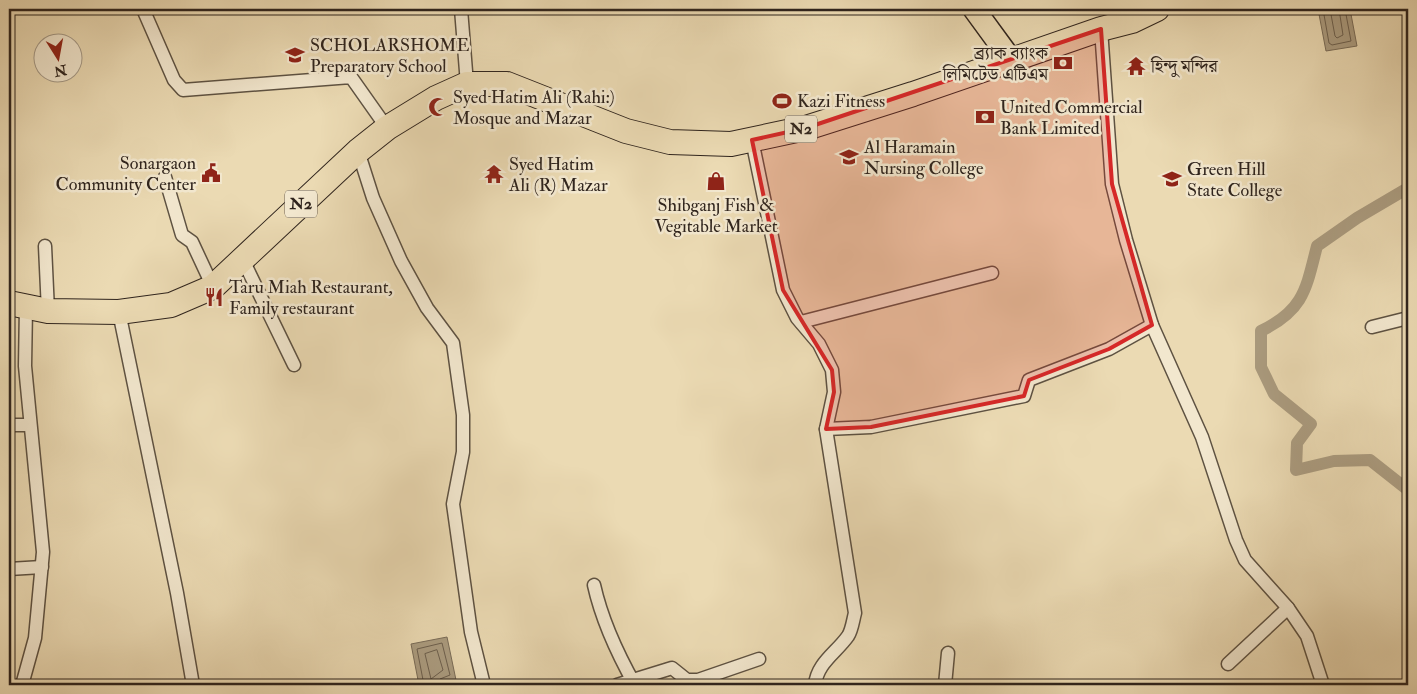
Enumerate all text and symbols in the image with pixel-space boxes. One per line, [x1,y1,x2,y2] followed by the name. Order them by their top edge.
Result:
[32,32,82,82] north arrow
[310,34,470,78] place label: SCHOLARSHOME Preparatory School
[942,42,1049,86] place label: ব্র্যাক ব্যাংক লিমিটেড এটিএম
[284,44,306,66] school or university icon: SCHOLARSHOME Preparatory School
[1052,52,1074,74] bank icon: ব্র্যাক ব্যাংক লিমিটেড এটিএম
[1125,55,1147,77] temple icon: হিন্দু মন্দির
[1150,55,1219,78] place label: হিন্দু মন্দির
[52,61,69,80] text: N
[453,86,615,130] place label: Syed Hatim Ali (Rahi:) Mosque and Mazar
[771,90,793,112] sports icon: Kazi Fitness
[797,90,885,113] place label: Kazi Fitness
[427,96,449,118] mosque icon: Syed Hatim Ali (Rahi:) Mosque and Mazar
[1000,96,1143,140] place label: United Commercial Bank Limited
[974,106,996,128] bank icon: United Commercial Bank Limited
[785,116,817,142] road number: N2
[863,136,984,180] place label: Al Haramain Nursing College
[838,146,860,168] school or university icon: Al Haramain Nursing College
[56,152,196,196] place label: Sonargaon Community Center
[508,153,608,197] place label: Syed Hatim Ali (R) Mazar
[1187,158,1283,202] place label: Green Hill State College
[200,162,222,184] public building icon: Sonargaon Community Center
[483,163,505,185] temple icon: Syed Hatim Ali (R) Mazar
[1161,168,1183,190] school or university icon: Green Hill State College
[705,170,727,192] shop icon: Shibganj Fish & Vegitable Market
[285,190,317,218] road number: N2
[654,194,778,238] place label: Shibganj Fish & Vegitable Market
[229,276,393,320] place label: Taru Miah Restaurant, Family restaurant
[203,286,225,308] restaurant icon: Taru Miah Restaurant, Family restaurant

